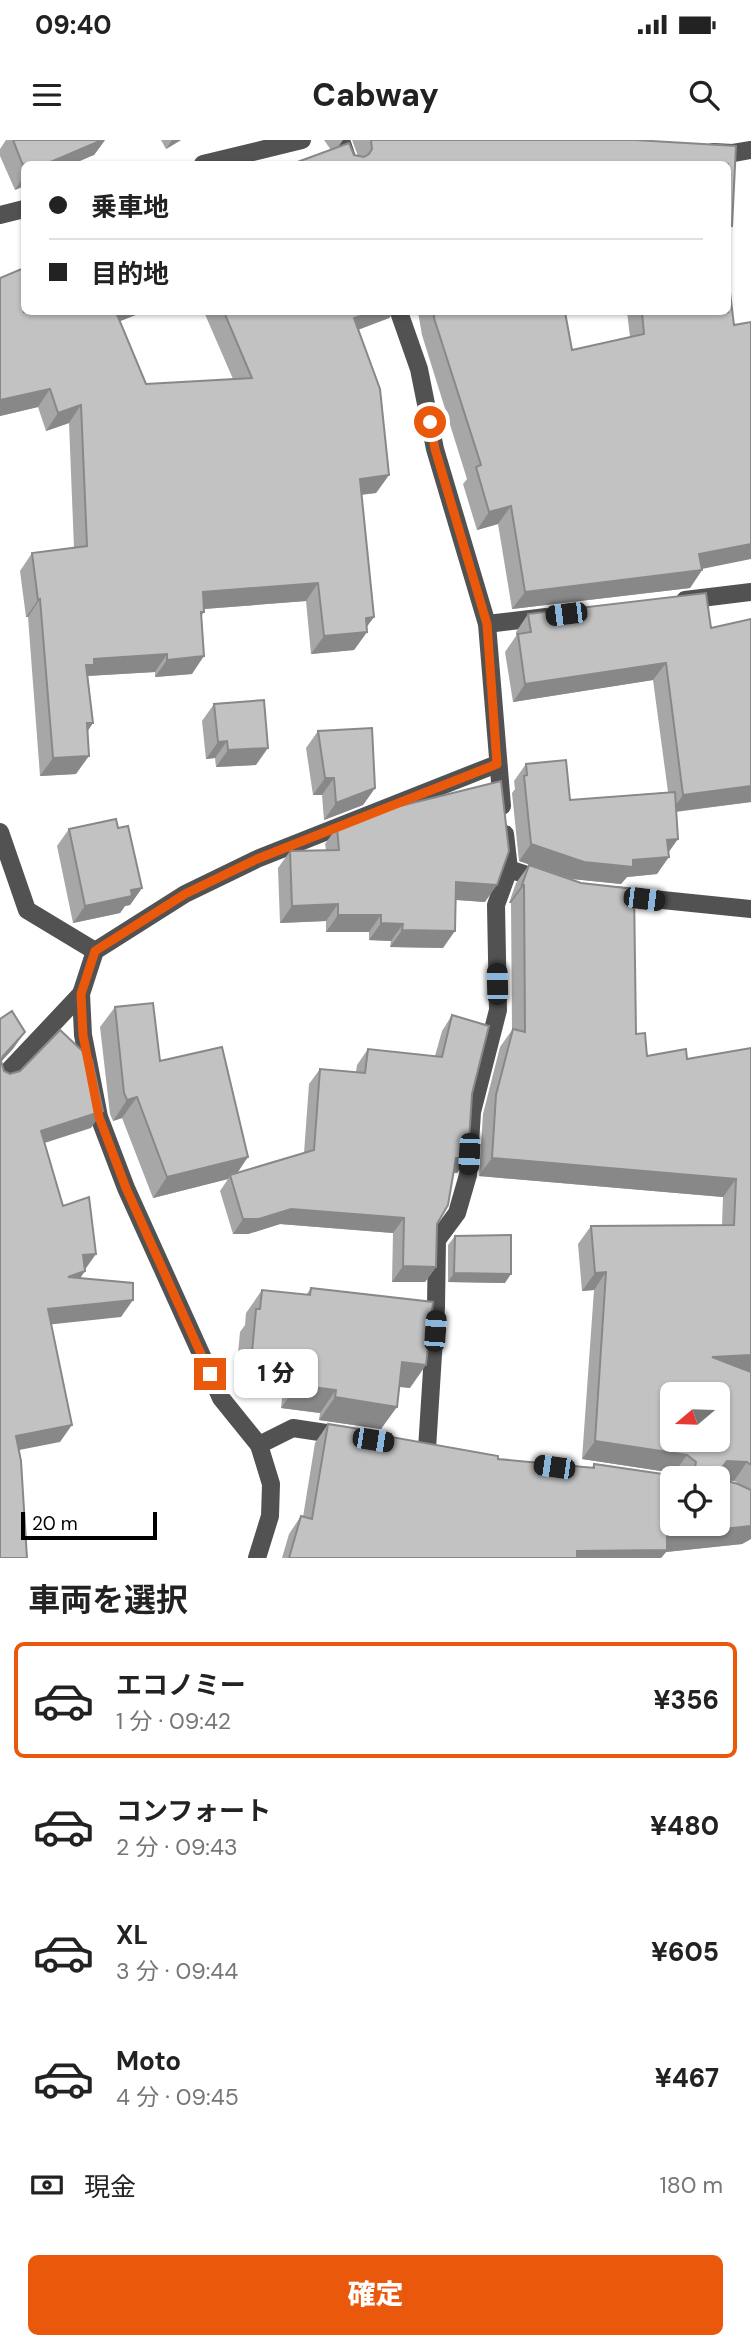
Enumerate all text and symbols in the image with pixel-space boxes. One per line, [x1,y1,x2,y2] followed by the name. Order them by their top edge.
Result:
[35,8,112,42] text: 09:40
[312,74,439,116] text: Cabway
[28,76,66,114] icon: menu
[685,76,723,114] icon: search
[91,190,169,224] text: 乗車地
[91,257,169,291] text: 目的地
[414,406,446,438] route start
[544,601,589,627] car
[622,886,667,912] car
[487,963,508,1005] car
[458,1132,481,1176] car
[424,1309,447,1353] car
[234,1350,318,1398] callout: 1 分
[194,1358,226,1390] route end
[258,1358,294,1388] text: 1 分
[660,1382,730,1452] north arrow
[660,1382,730,1536] map controls
[351,1426,396,1454] car
[532,1454,577,1480] car
[660,1466,730,1536] button: locate
[21,1509,158,1541] scale bar
[32,1511,78,1536] text: 20 m
[28,1579,188,1621] text: 車両を選択
[116,1668,246,1702] text: エコノミー
[32,1669,95,1732] icon: car
[654,1683,719,1717] text: ¥356
[116,1706,231,1736] text: 1 分 · 09:42
[116,1794,271,1828] text: コンフォート
[32,1795,95,1858] icon: car
[650,1809,719,1843] text: ¥480
[116,1832,238,1862] text: 2 分 · 09:43
[116,1918,148,1952] text: XL
[32,1921,95,1984] icon: car
[651,1935,719,1969] text: ¥605
[116,1956,238,1986] text: 3 分 · 09:44
[116,2044,181,2078] text: Moto
[32,2047,95,2110] icon: car
[655,2061,719,2095] text: ¥467
[116,2082,239,2112] text: 4 分 · 09:45
[28,2166,66,2204] icon: cash
[84,2170,136,2204] text: 現金
[659,2170,723,2200] text: 180 m
[28,2255,723,2335] button: 確定

